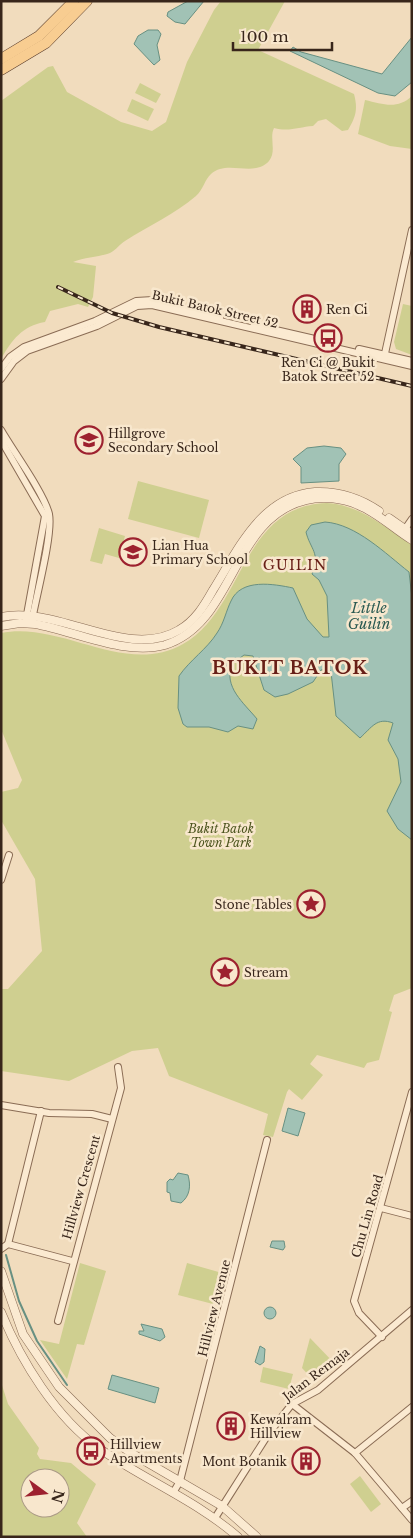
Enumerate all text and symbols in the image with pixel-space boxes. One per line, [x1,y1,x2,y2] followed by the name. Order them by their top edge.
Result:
[233,20,332,52] scale bar
[240,27,289,46] text: 100 m
[150,287,280,331] street label: Bukit Batok Street 52
[292,294,322,324] building icon: Ren Ci
[326,302,368,317] place label: Ren Ci
[313,323,343,353] bus stop icon: Ren Ci @ Bukit Batok Street 52
[281,355,376,384] place label: Ren Ci @ Bukit Batok Street 52
[74,425,104,455] school or university icon: Hillgrove Secondary School
[108,426,219,455] place label: Hillgrove Secondary School
[118,537,148,567] school or university icon: Lian Hua Primary School
[152,538,248,567] place label: Lian Hua Primary School
[263,556,327,574] district label: GUILIN
[348,599,390,633] water label: Little Guilin
[212,657,368,679] district label: BUKIT BATOK
[187,821,254,850] park label: Bukit Batok Town Park
[296,889,326,919] place icon: Stone Tables
[215,897,292,912] place label: Stone Tables
[210,957,240,987] place icon: Stream
[244,965,288,980] place label: Stream
[59,1133,103,1241] street label: Hillview Crescent
[348,1173,386,1259] street label: Chu Lin Road
[195,1258,233,1358] street label: Hillview Avenue
[278,1344,352,1405] street label: Jalan Remaja
[216,1411,246,1441] building icon: Kewalram Hillview
[250,1412,312,1441] place label: Kewalram Hillview
[76,1436,106,1466] bus stop icon: Hillview Apartments
[109,1437,182,1466] place label: Hillview Apartments
[291,1446,321,1476] building icon: Mont Botanik
[202,1454,288,1469] place label: Mont Botanik
[20,1468,70,1518] north arrow
[47,1488,68,1505] text: N

